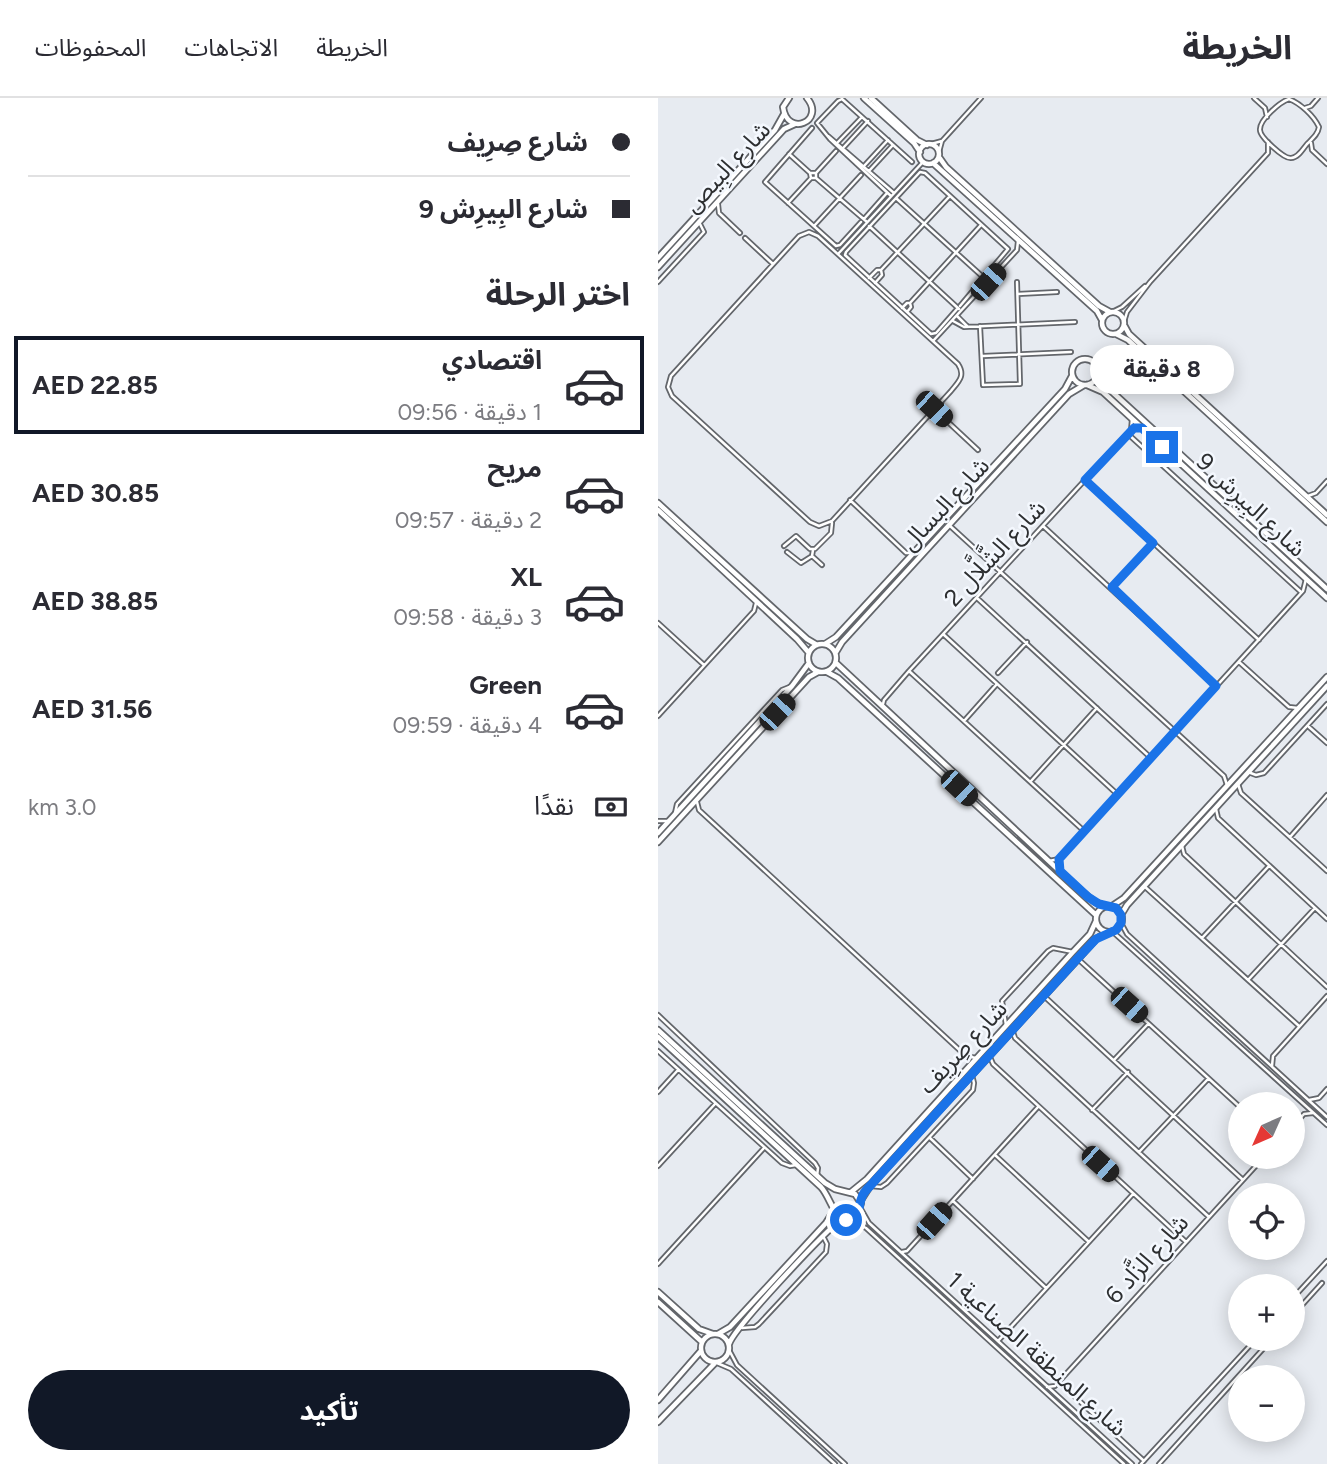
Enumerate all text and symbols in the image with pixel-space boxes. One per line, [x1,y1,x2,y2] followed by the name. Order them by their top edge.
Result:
[1182,28,1292,67] text: الخريطة
[35,33,146,62] text: المحفوظات
[184,33,278,62] text: الاتجاهات
[316,33,388,62] text: الخريطة
[677,115,779,221] street label: شارع البِيص
[448,126,588,158] text: شارع صِرِيف
[419,193,588,225] text: شارع البِيرِش 9
[967,259,1010,305] car
[486,275,630,313] text: اختر الرحلة
[442,344,542,376] text: اقتصادي
[1090,345,1234,394] callout: 8 دقيقة
[563,354,626,417] icon: car
[1123,355,1201,383] text: 8 دقيقة
[32,369,158,401] text: AED 22.85
[912,387,957,431] car
[397,398,542,426] text: 1 دقيقة · 09:56
[1146,431,1178,463] route end
[1188,447,1312,566] street label: شارع البِيرِش 9
[894,451,997,558] street label: شارع البسال
[487,452,542,484] text: مريح
[563,462,626,525] icon: car
[32,477,159,509] text: AED 30.85
[933,489,1054,614] street label: شارع الشَّلَّال 2
[395,506,542,534] text: 2 دقيقة · 09:57
[510,561,542,593] text: XL
[563,570,626,633] icon: car
[32,585,158,617] text: AED 38.85
[393,603,542,631] text: 3 دقيقة · 09:58
[469,669,542,701] text: Green
[563,678,626,741] icon: car
[755,689,800,735] car
[32,693,152,725] text: AED 31.56
[393,711,542,739] text: 4 دقيقة · 09:59
[937,766,982,810] car
[592,788,630,826] icon: cash
[534,790,574,822] text: نقدًا
[28,793,96,821] text: 3.0 km
[1107,983,1152,1027] car
[912,994,1016,1102] street label: شارع صِرِيف
[1228,1092,1306,1169] north arrow
[1228,1092,1305,1442] map controls
[1078,1142,1123,1186] car
[1228,1183,1305,1260] button: locate
[913,1198,956,1244] car
[830,1204,862,1236] route start
[1097,1207,1197,1311] street label: شارع الزَّاد 6
[940,1265,1133,1444] street label: شارع المنطقة الصناعية 1
[1228,1274,1305,1351] button: +
[1228,1365,1305,1442] button: −
[28,1370,630,1450] button: تأكيد

